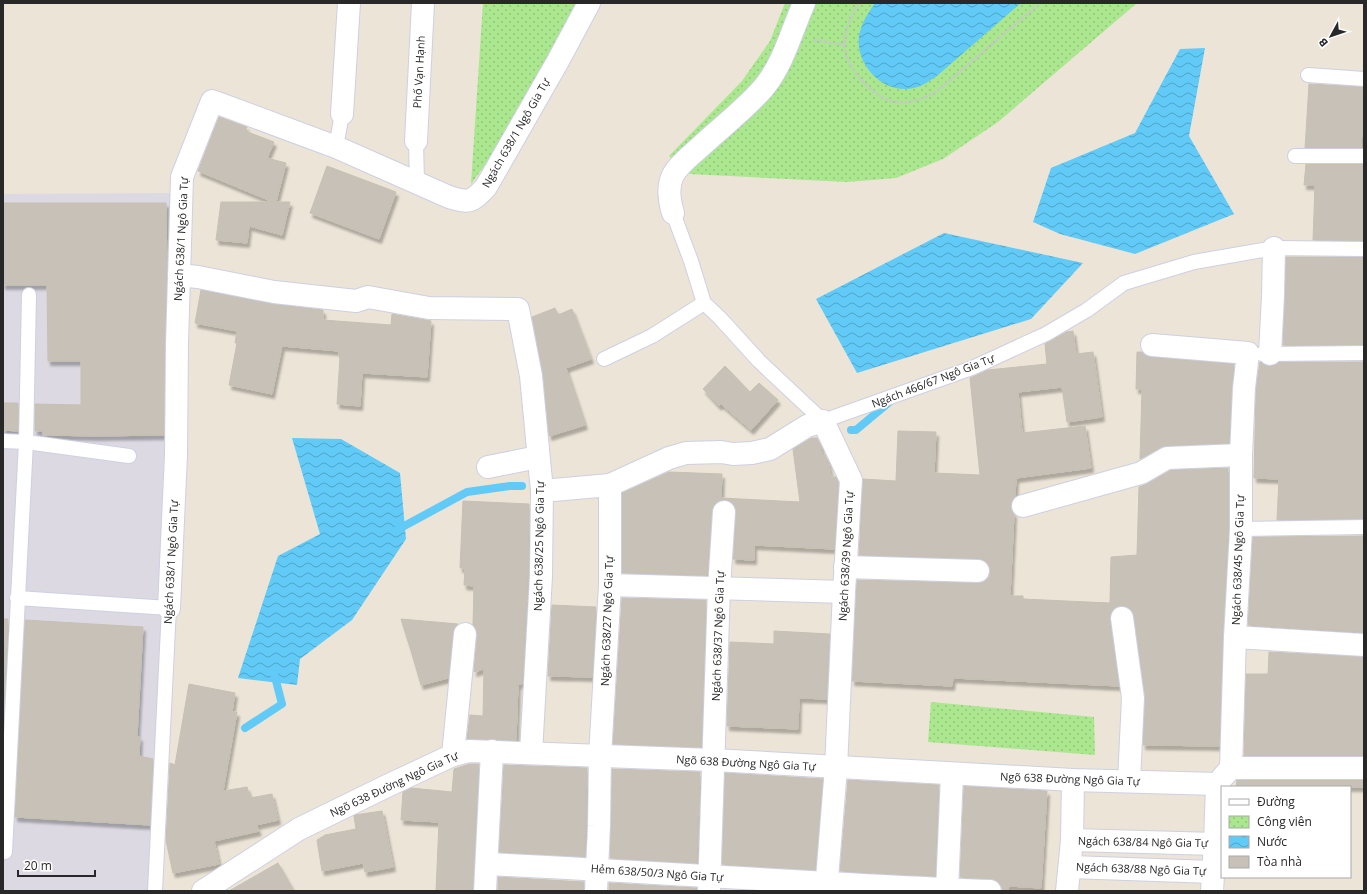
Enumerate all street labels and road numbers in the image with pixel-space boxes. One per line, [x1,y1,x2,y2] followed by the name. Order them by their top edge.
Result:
[409,35,428,109] street label: Phố Vạn Hạnh
[478,75,553,190] street label: Ngách 638/1 Ngô Gia Tự
[170,176,191,301] street label: Ngách 638/1 Ngô Gia Tự
[869,350,997,411] street label: Ngách 466/67 Ngô Gia Tự
[530,480,547,611] street label: Ngách 638/25 Ngô Gia Tự
[835,490,856,621] street label: Ngách 638/39 Ngô Gia Tự
[1228,494,1247,625] street label: Ngách 638/45 Ngô Gia Tự
[160,499,181,624] street label: Ngách 638/1 Ngô Gia Tự
[597,555,616,686] street label: Ngách 638/27 Ngô Gia Tự
[708,570,727,701] street label: Ngách 638/37 Ngô Gia Tự
[327,747,461,820] street label: Ngõ 638 Đường Ngô Gia Tự
[676,751,817,774] street label: Ngõ 638 Đường Ngô Gia Tự
[1000,769,1141,788] street label: Ngõ 638 Đường Ngô Gia Tự
[1078,833,1209,850] street label: Ngách 638/84 Ngô Gia Tự
[1076,859,1207,878] street label: Ngách 638/88 Ngô Gia Tự
[590,860,725,885] street label: Hẻm 638/50/3 Ngô Gia Tự

